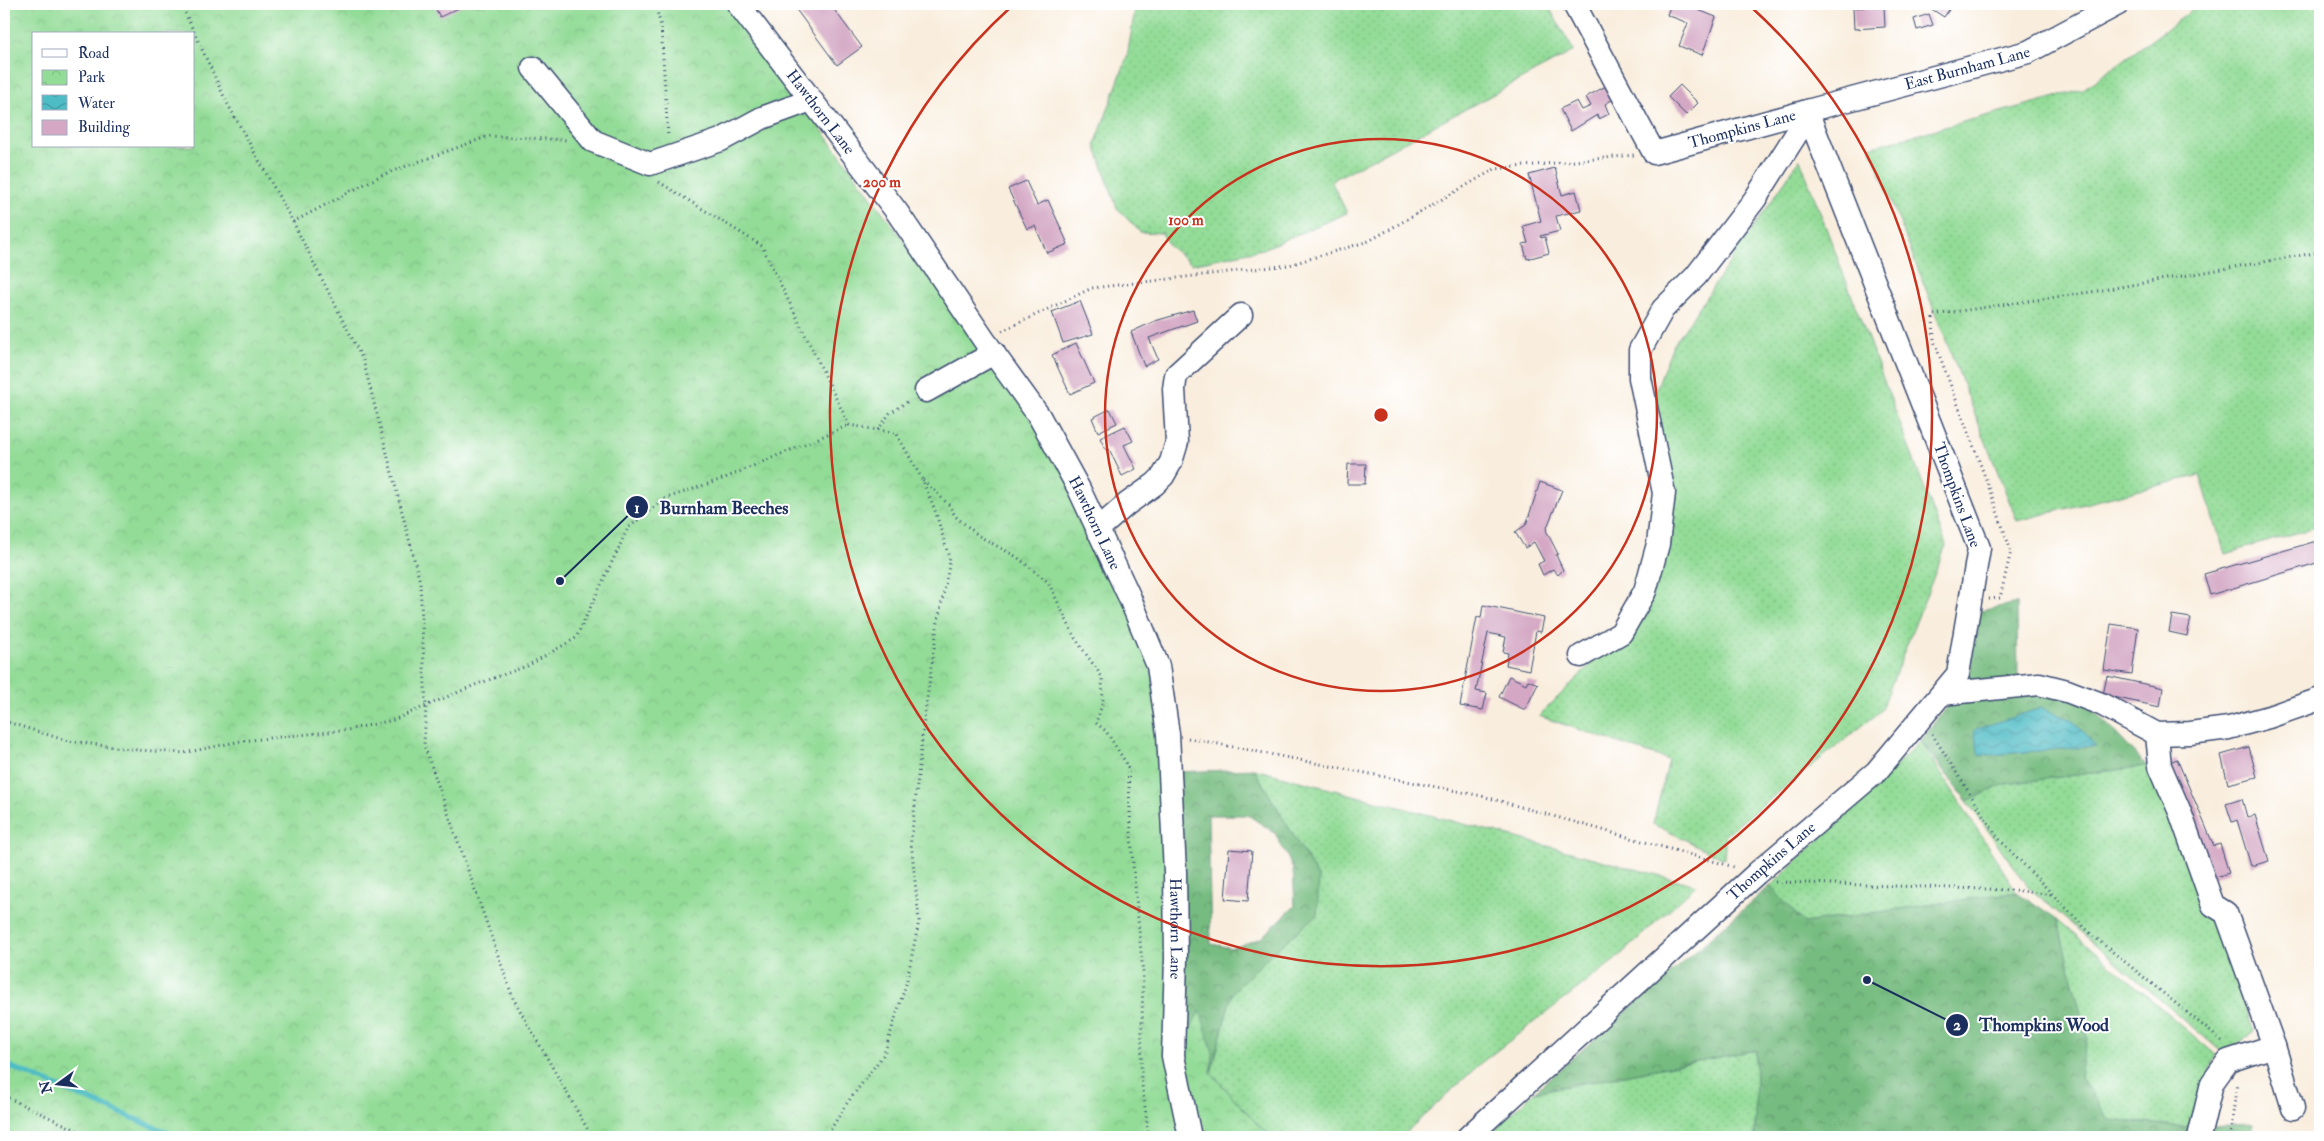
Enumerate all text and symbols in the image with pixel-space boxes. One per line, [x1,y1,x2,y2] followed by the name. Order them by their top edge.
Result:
[32,32,195,148] legend
[1902,42,2033,94] street label: East Burnham Lane
[78,44,110,63] text: Road
[782,66,860,159] street label: Hawthorn Lane
[78,68,105,87] text: Park
[77,94,115,113] text: Water
[1686,105,1799,154] street label: Thompkins Lane
[78,118,130,137] text: Building
[863,173,901,192] text: 200 m
[1168,211,1204,230] text: 100 m
[1372,406,1390,424] centre of rings
[1928,440,1985,551] street label: Thompkins Lane
[1064,473,1125,573] street label: Hawthorn Lane
[624,491,798,524] callout: Burnham Beeches
[660,497,788,520] text: Burnham Beeches
[634,499,640,518] text: 1
[1723,817,1820,905] street label: Thompkins Lane
[1165,878,1186,980] street label: Hawthorn Lane
[1944,1009,2119,1042] callout: Thompkins Wood
[1978,1014,2109,1037] text: Thompkins Wood
[1953,1016,1961,1035] text: 2
[32,1058,82,1108] north arrow
[36,1079,56,1096] text: N

